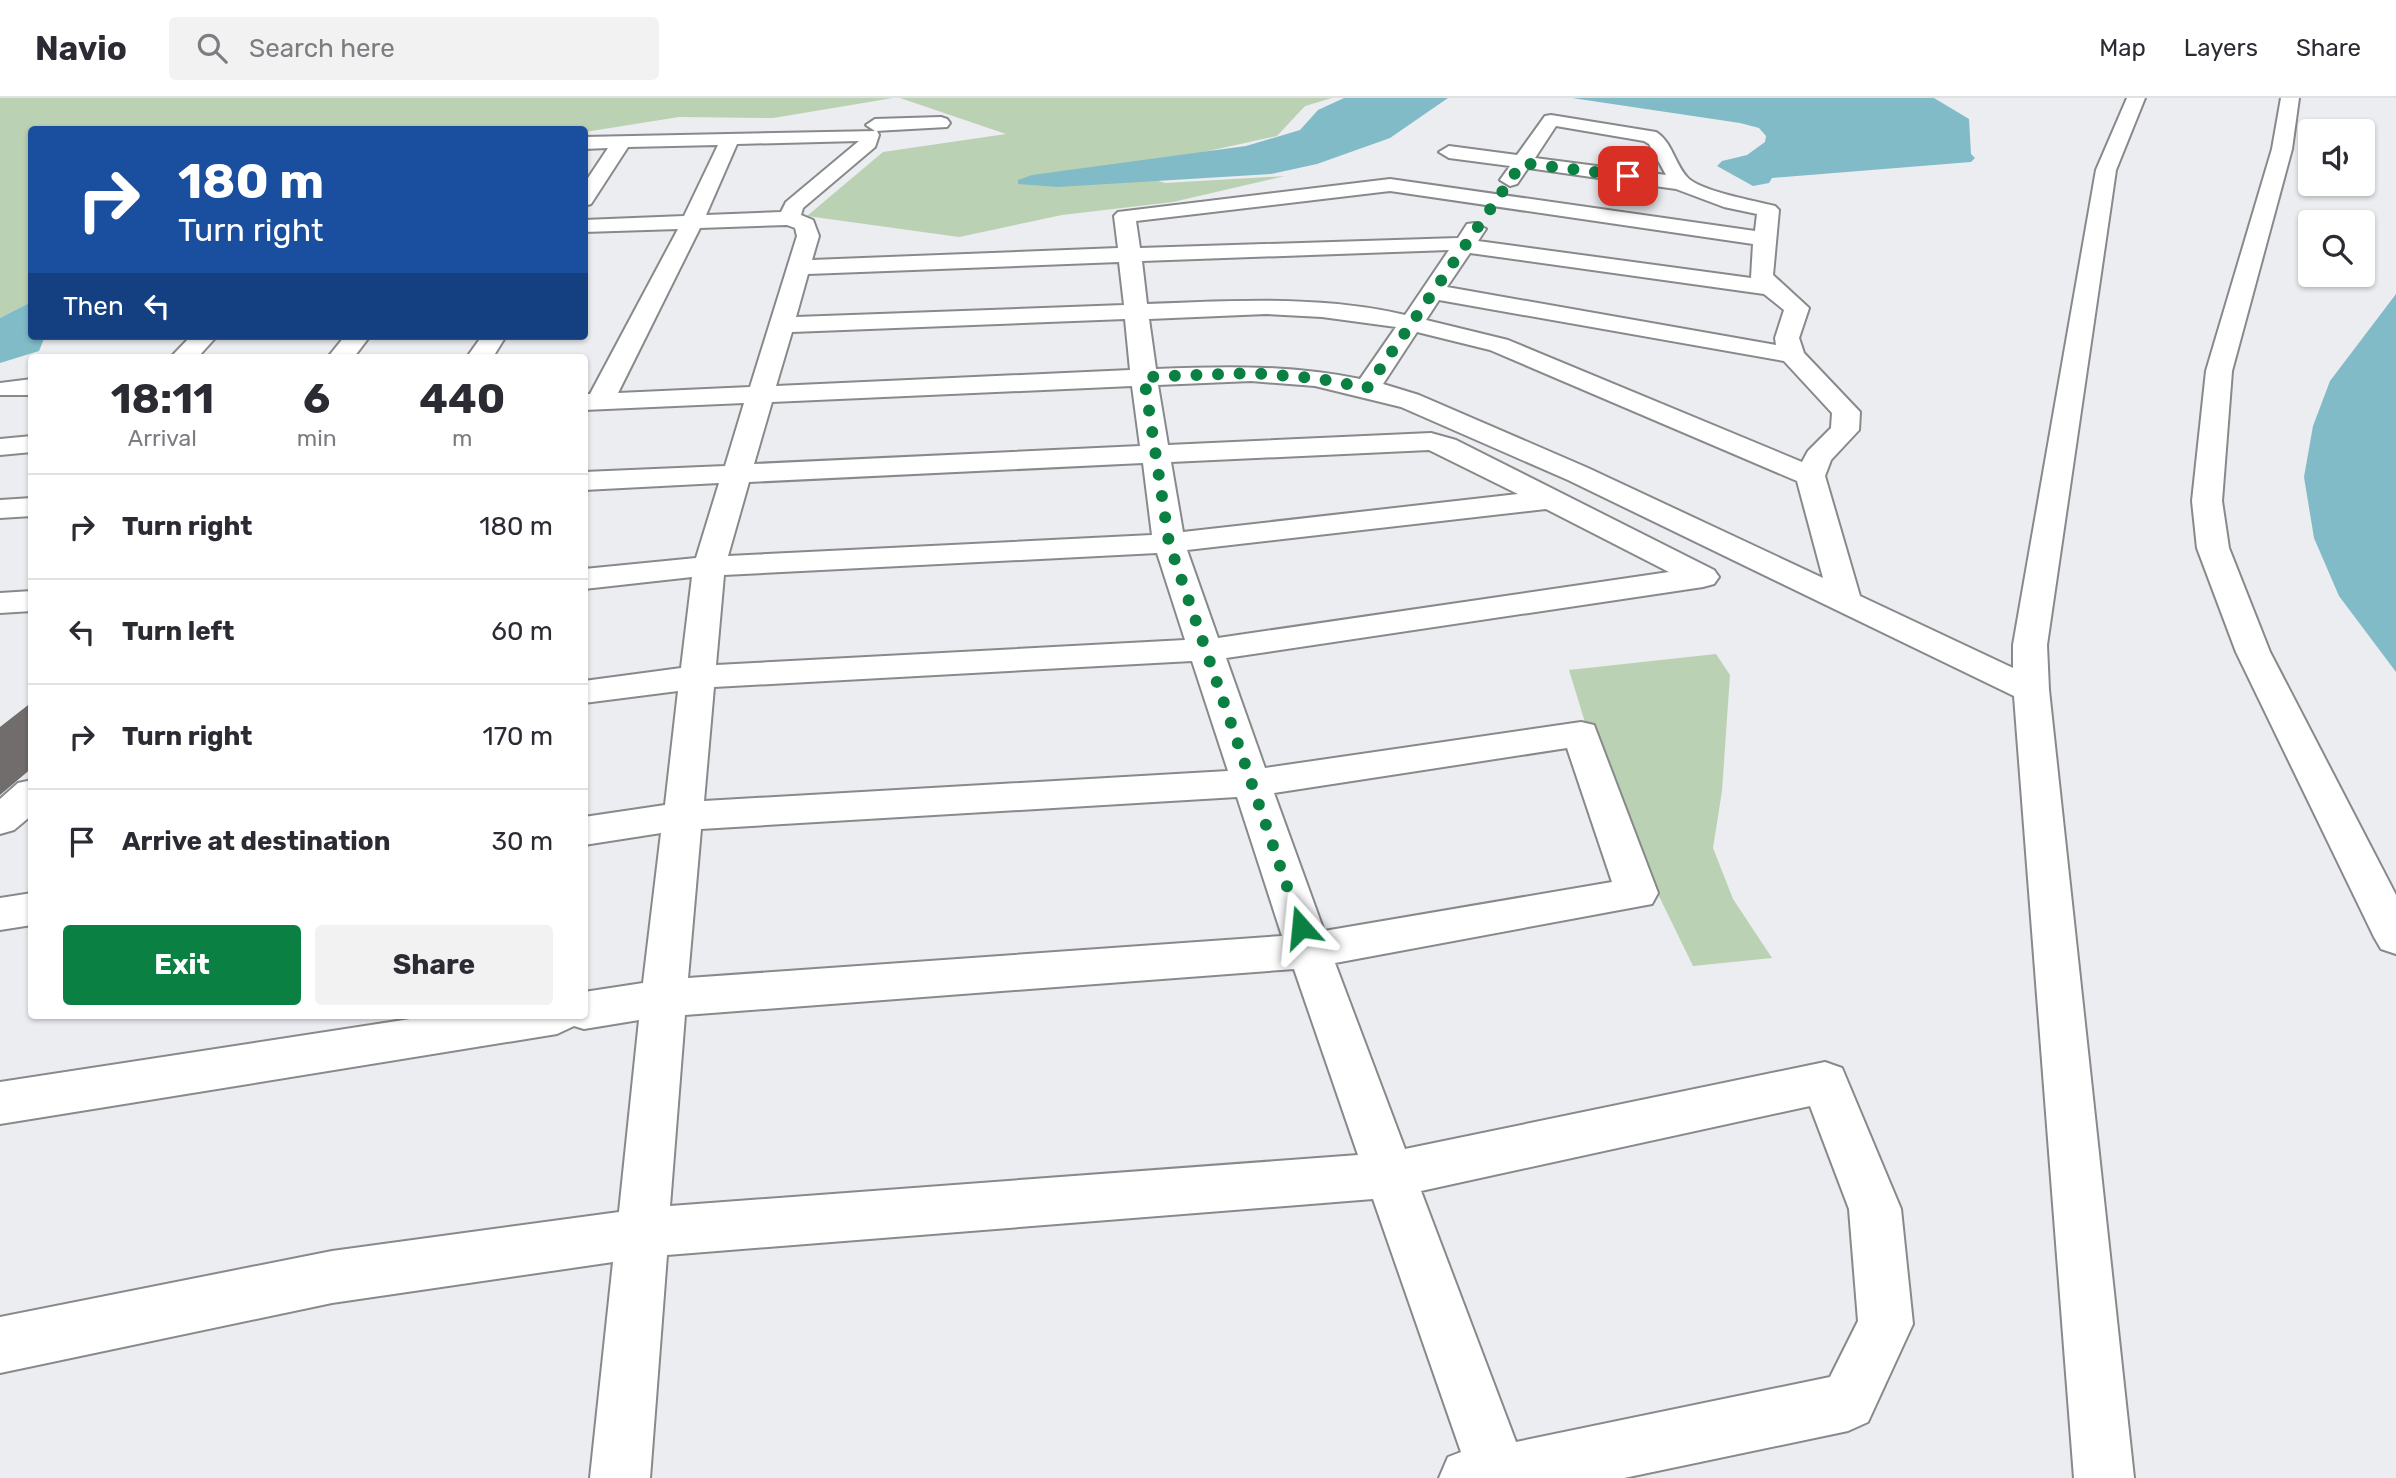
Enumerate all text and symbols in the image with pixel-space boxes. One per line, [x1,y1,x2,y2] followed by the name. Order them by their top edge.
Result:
[169,17,659,80] search box
[35,29,127,68] text: Navio
[193,29,231,67] icon: search
[249,33,395,64] text: Search here
[2099,34,2146,62] text: Map
[2184,34,2258,62] text: Layers
[2296,34,2361,62] text: Share
[2298,119,2375,287] map controls
[2298,119,2375,196] button: sound
[1598,146,1658,206] pin
[178,152,324,210] text: 180 m
[63,154,154,245] icon: right
[1609,157,1647,195] icon: arrive
[2298,210,2375,287] button: search
[178,211,323,249] text: Turn right
[138,287,176,325] icon: left
[63,291,124,322] text: Then
[111,374,214,424] text: 18:11
[303,374,330,424] text: 6
[419,374,505,424] text: 440
[128,424,197,452] text: Arrival
[297,424,337,452] text: min
[452,424,473,452] text: m
[63,508,101,546] icon: right
[122,511,252,542] text: Turn right
[479,511,553,542] text: 180 m
[63,613,101,651] icon: left
[122,616,234,647] text: Turn left
[491,616,553,647] text: 60 m
[63,718,101,756] icon: right
[122,721,252,752] text: Turn right
[483,721,553,752] text: 170 m
[63,823,101,861] icon: arrive
[122,826,390,857] text: Arrive at destination
[491,826,553,857] text: 30 m
[1264,890,1338,964] position arrow
[63,925,301,1005] button: Exit
[315,925,553,1005] button: Share

